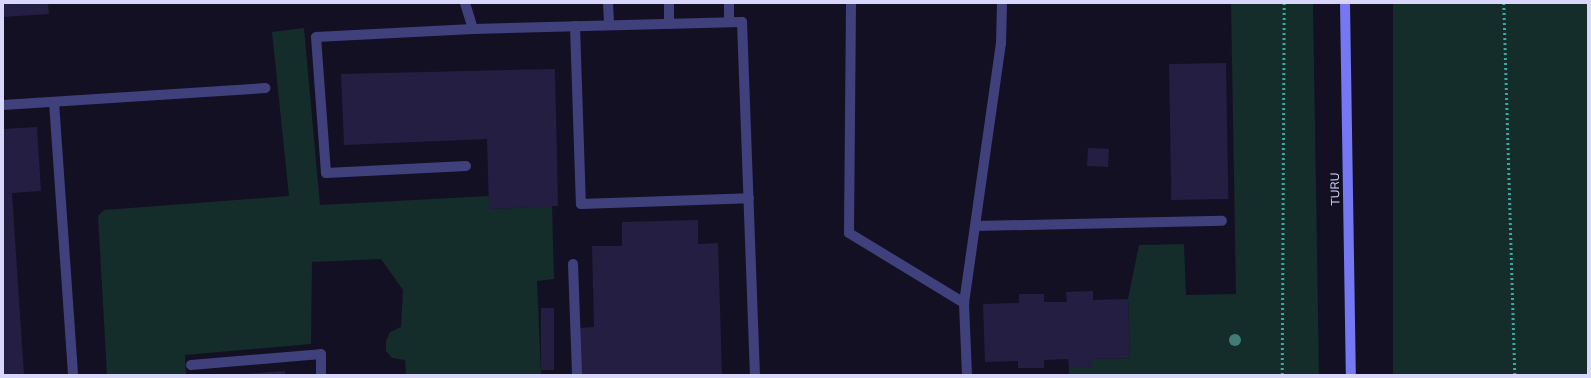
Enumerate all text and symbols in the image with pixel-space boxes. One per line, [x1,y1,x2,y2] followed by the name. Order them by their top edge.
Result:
[1328,172,1342,206] street label: TURU

